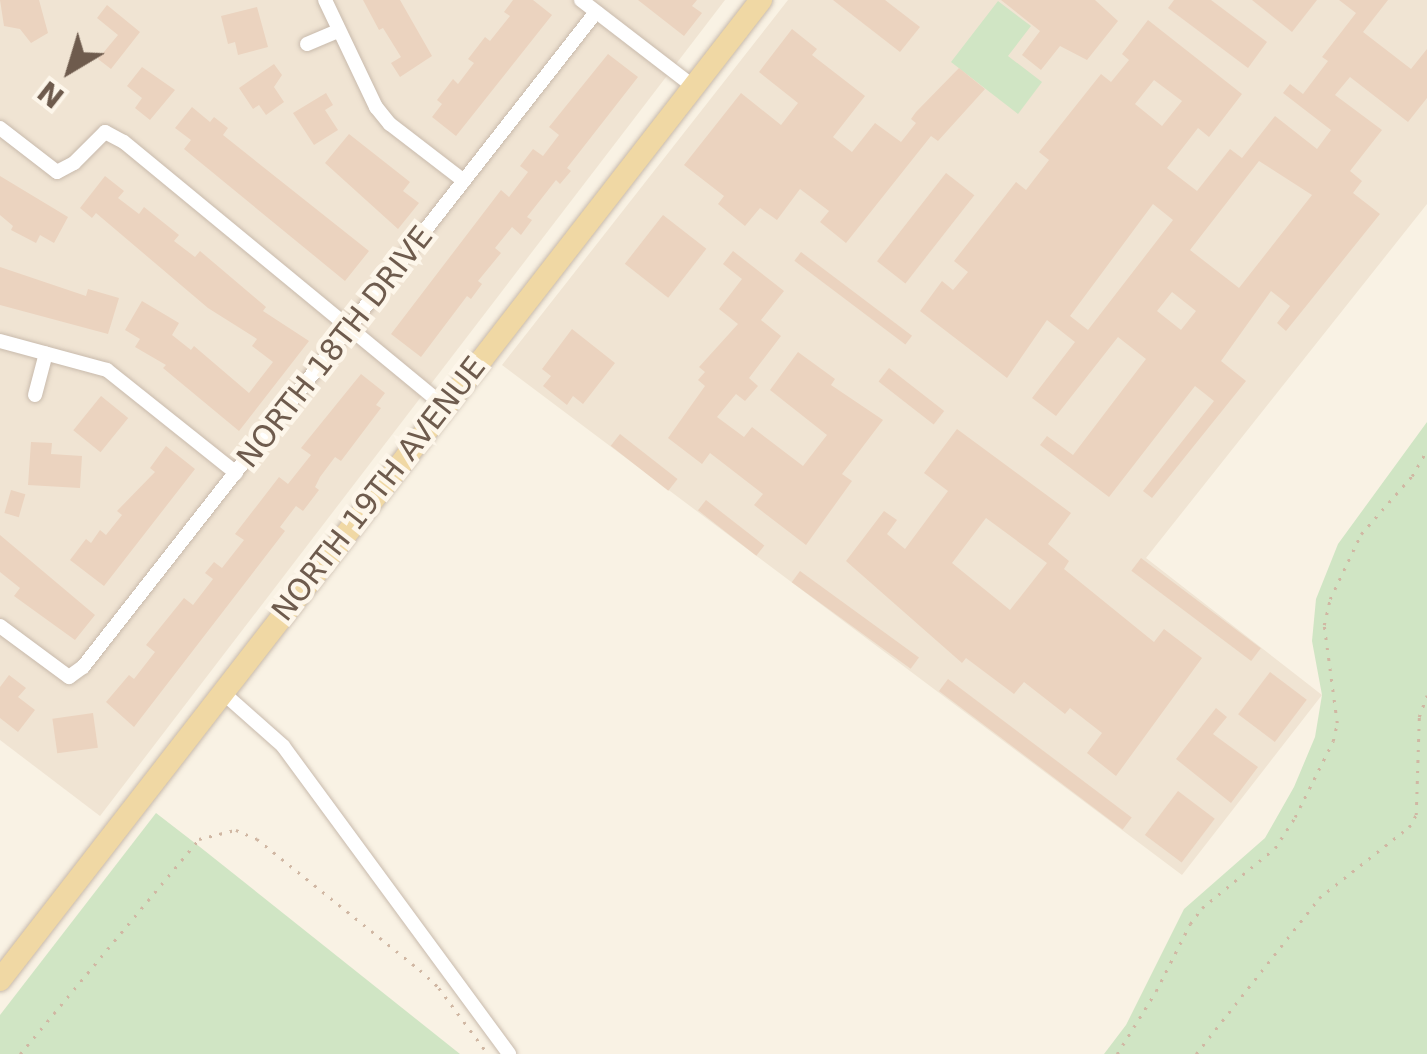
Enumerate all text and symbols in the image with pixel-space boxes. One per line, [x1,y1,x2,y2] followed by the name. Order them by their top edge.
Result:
[20,20,120,120] north arrow
[32,74,71,114] text: N
[230,219,440,475] street label: NORTH 18TH DRIVE
[265,350,493,628] street label: NORTH 19TH AVENUE

